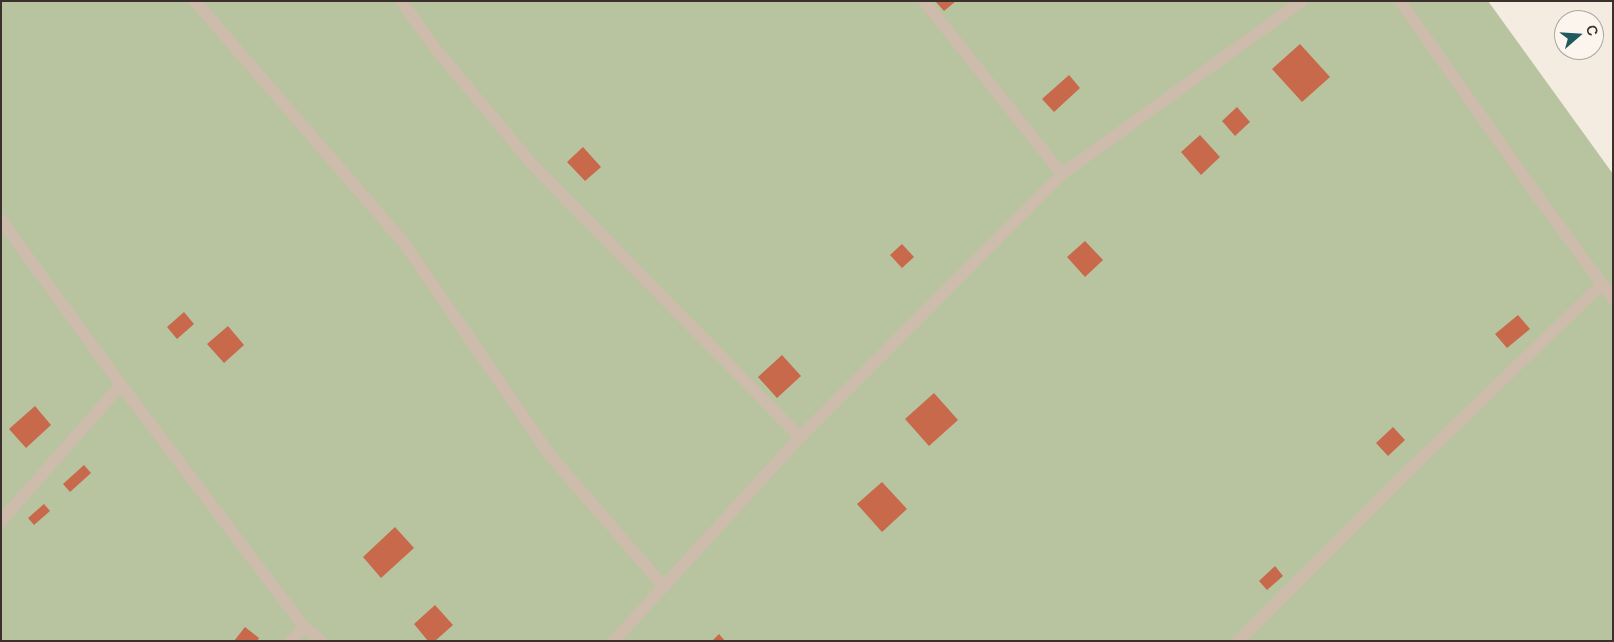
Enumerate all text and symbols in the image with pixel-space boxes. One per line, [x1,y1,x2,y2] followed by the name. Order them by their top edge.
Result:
[1554,10,1604,60] north arrow
[1582,22,1603,38] text: С

